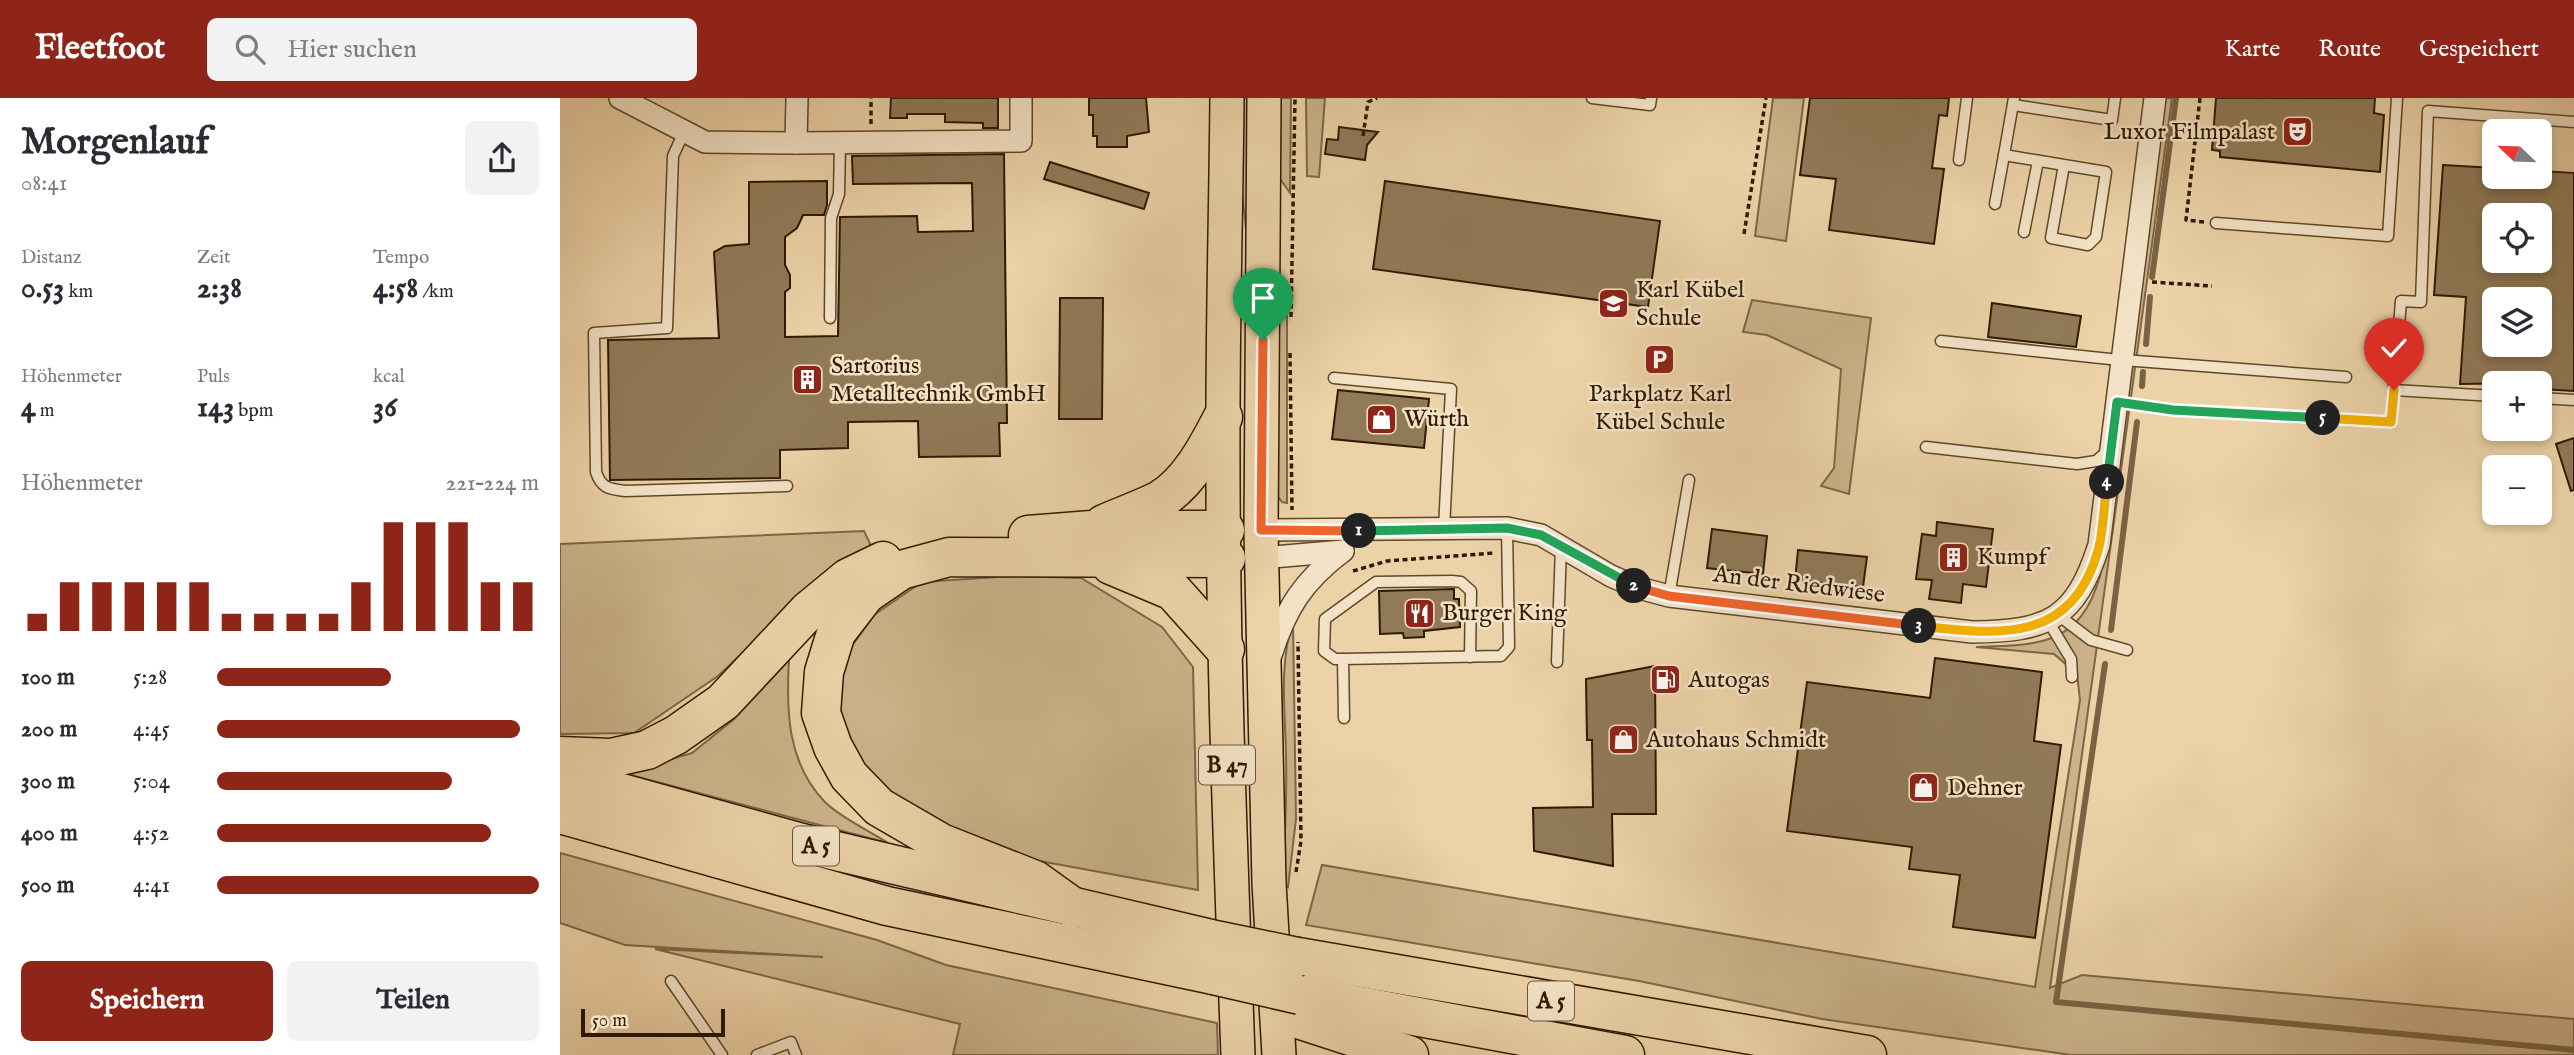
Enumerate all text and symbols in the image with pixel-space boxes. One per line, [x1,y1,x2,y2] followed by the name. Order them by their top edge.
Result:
[207,18,697,81] search box
[35,28,165,70] text: Fleetfoot
[231,30,269,68] icon: search
[287,33,417,66] text: Hier suchen
[2225,34,2280,65] text: Karte
[2318,34,2381,65] text: Route
[2419,34,2539,65] text: Gespeichert
[2281,115,2315,149] theatre icon: Luxor Filmpalast
[2103,117,2275,148] place label: Luxor Filmpalast
[21,119,209,167] text: Morgenlauf
[2482,119,2552,189] north arrow
[2482,119,2552,525] map controls
[465,121,539,195] button: share
[21,169,67,198] text: 08:41
[2482,203,2552,273] button: locate
[21,246,82,270] text: Distanz
[197,246,231,270] text: Zeit
[373,246,429,270] text: Tempo
[1233,268,1293,340] pin
[21,270,64,308] text: 0.53
[197,270,242,308] text: 2:38
[373,270,418,308] text: 4:58
[1636,275,1745,334] place label: Karl Kübel Schule
[1244,279,1282,317] icon: arrive
[64,280,93,304] text: km
[418,280,454,304] text: /km
[1596,287,1630,321] school or university icon: Karl Kübel Schule
[2482,287,2552,357] button: layers
[2364,318,2424,390] pin
[2375,329,2413,367] icon: check
[1643,343,1677,377] parking icon: Parkplatz Karl Kübel Schule
[831,351,1046,410] place label: Sartorius Metalltechnik GmbH
[791,363,825,397] building icon: Sartorius Metalltechnik GmbH
[21,365,122,389] text: Höhenmeter
[197,365,230,389] text: Puls
[373,365,405,389] text: kcal
[2482,371,2552,441] button: +
[1588,379,1732,438] place label: Parkplatz Karl Kübel Schule
[21,389,36,427] text: 4
[197,389,234,427] text: 143
[373,389,397,427] text: 36
[36,399,55,423] text: m
[234,399,273,423] text: bpm
[2306,400,2340,436] pin: 5
[1364,402,1398,436] shop icon: Würth
[1404,404,1469,435] place label: Würth
[2319,405,2326,429] text: 5
[2482,455,2552,525] button: −
[2090,464,2124,500] pin: 4
[21,469,143,498] text: Höhenmeter
[446,469,539,498] text: 221–224 m
[2102,469,2111,493] text: 4
[1342,514,1376,548] pin: 1
[1355,518,1362,542] text: 1
[1937,540,1971,574] building icon: Kumpf
[1977,542,2051,573] place label: Kumpf
[1710,559,1887,611] street label: An der Riedwiese
[1616,568,1652,603] pin: 2
[1629,573,1638,597] text: 2
[1402,596,1436,630] restaurant icon: Burger King
[1442,598,1568,629] place label: Burger King
[1902,608,1936,644] pin: 3
[1915,613,1922,637] text: 3
[21,663,75,692] text: 100 m
[133,663,167,692] text: 5:28
[1648,663,1682,697] fuel station icon: Autogas
[1687,665,1770,696] place label: Autogas
[21,715,77,744] text: 200 m
[133,715,170,744] text: 4:45
[1606,723,1640,757] shop icon: Autohaus Schmidt
[1645,725,1826,756] place label: Autohaus Schmidt
[1199,746,1255,785] road number: B 47
[21,767,75,796] text: 300 m
[133,767,170,796] text: 5:04
[1907,771,1941,805] shop icon: Dehner
[1947,773,2023,804] place label: Dehner
[21,819,78,848] text: 400 m
[133,819,169,848] text: 4:52
[793,826,839,866] road number: A 5
[21,871,75,900] text: 500 m
[133,871,170,900] text: 4:41
[21,961,273,1041] button: Speichern
[287,961,539,1041] button: Teilen
[1528,982,1574,1020] road number: A 5
[581,1006,724,1038] scale bar
[592,1009,627,1033] text: 50 m

